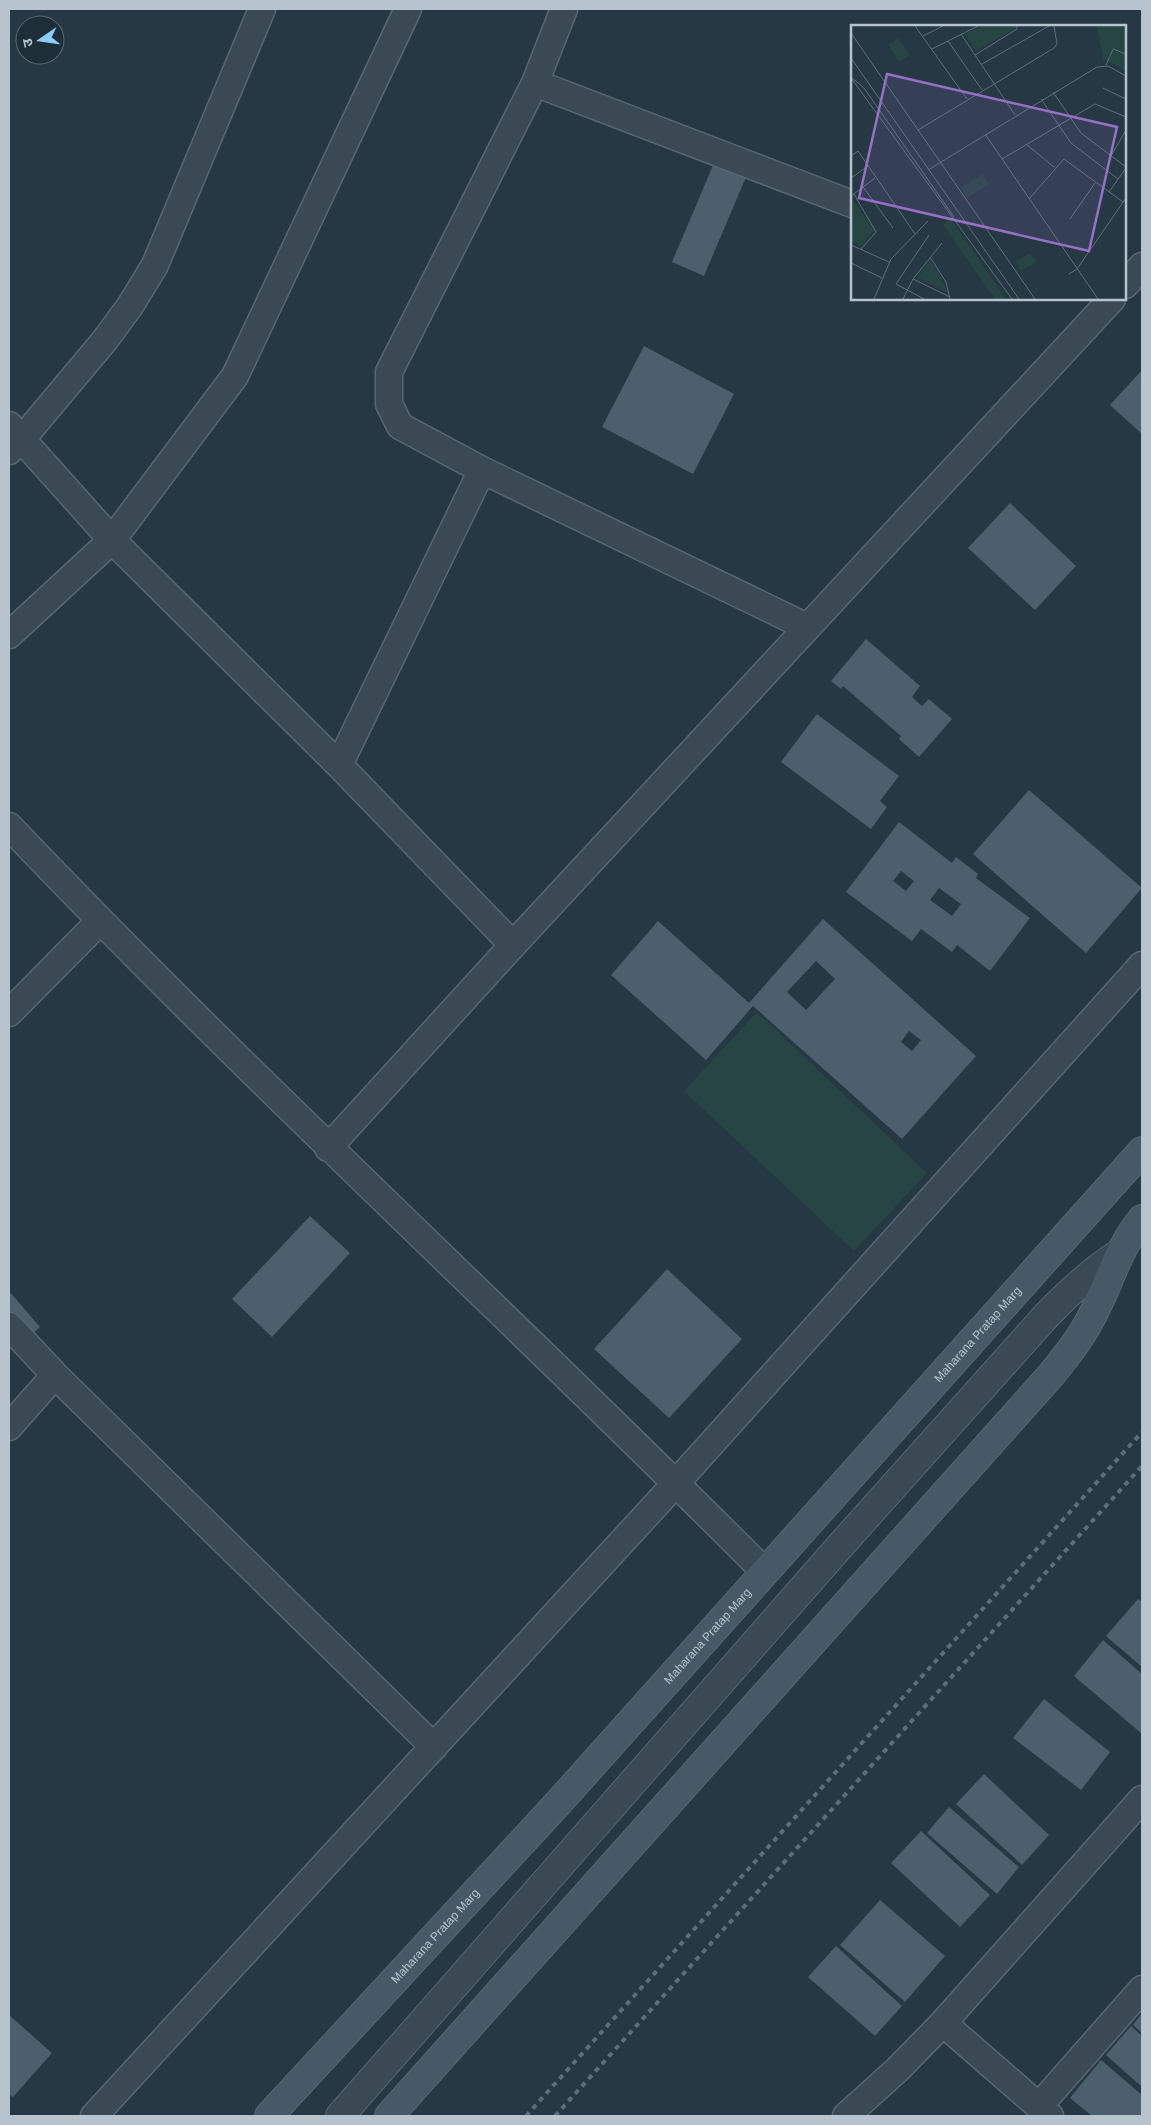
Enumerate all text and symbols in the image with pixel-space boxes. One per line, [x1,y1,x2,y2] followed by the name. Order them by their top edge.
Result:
[15,15,65,65] north arrow
[851,25,1126,300] inset map
[18,36,36,49] text: उ
[931,1284,1024,1385] street label: Maharana Pratap Marg
[661,1586,754,1687] street label: Maharana Pratap Marg
[388,1886,482,1986] street label: Maharana Pratap Marg

